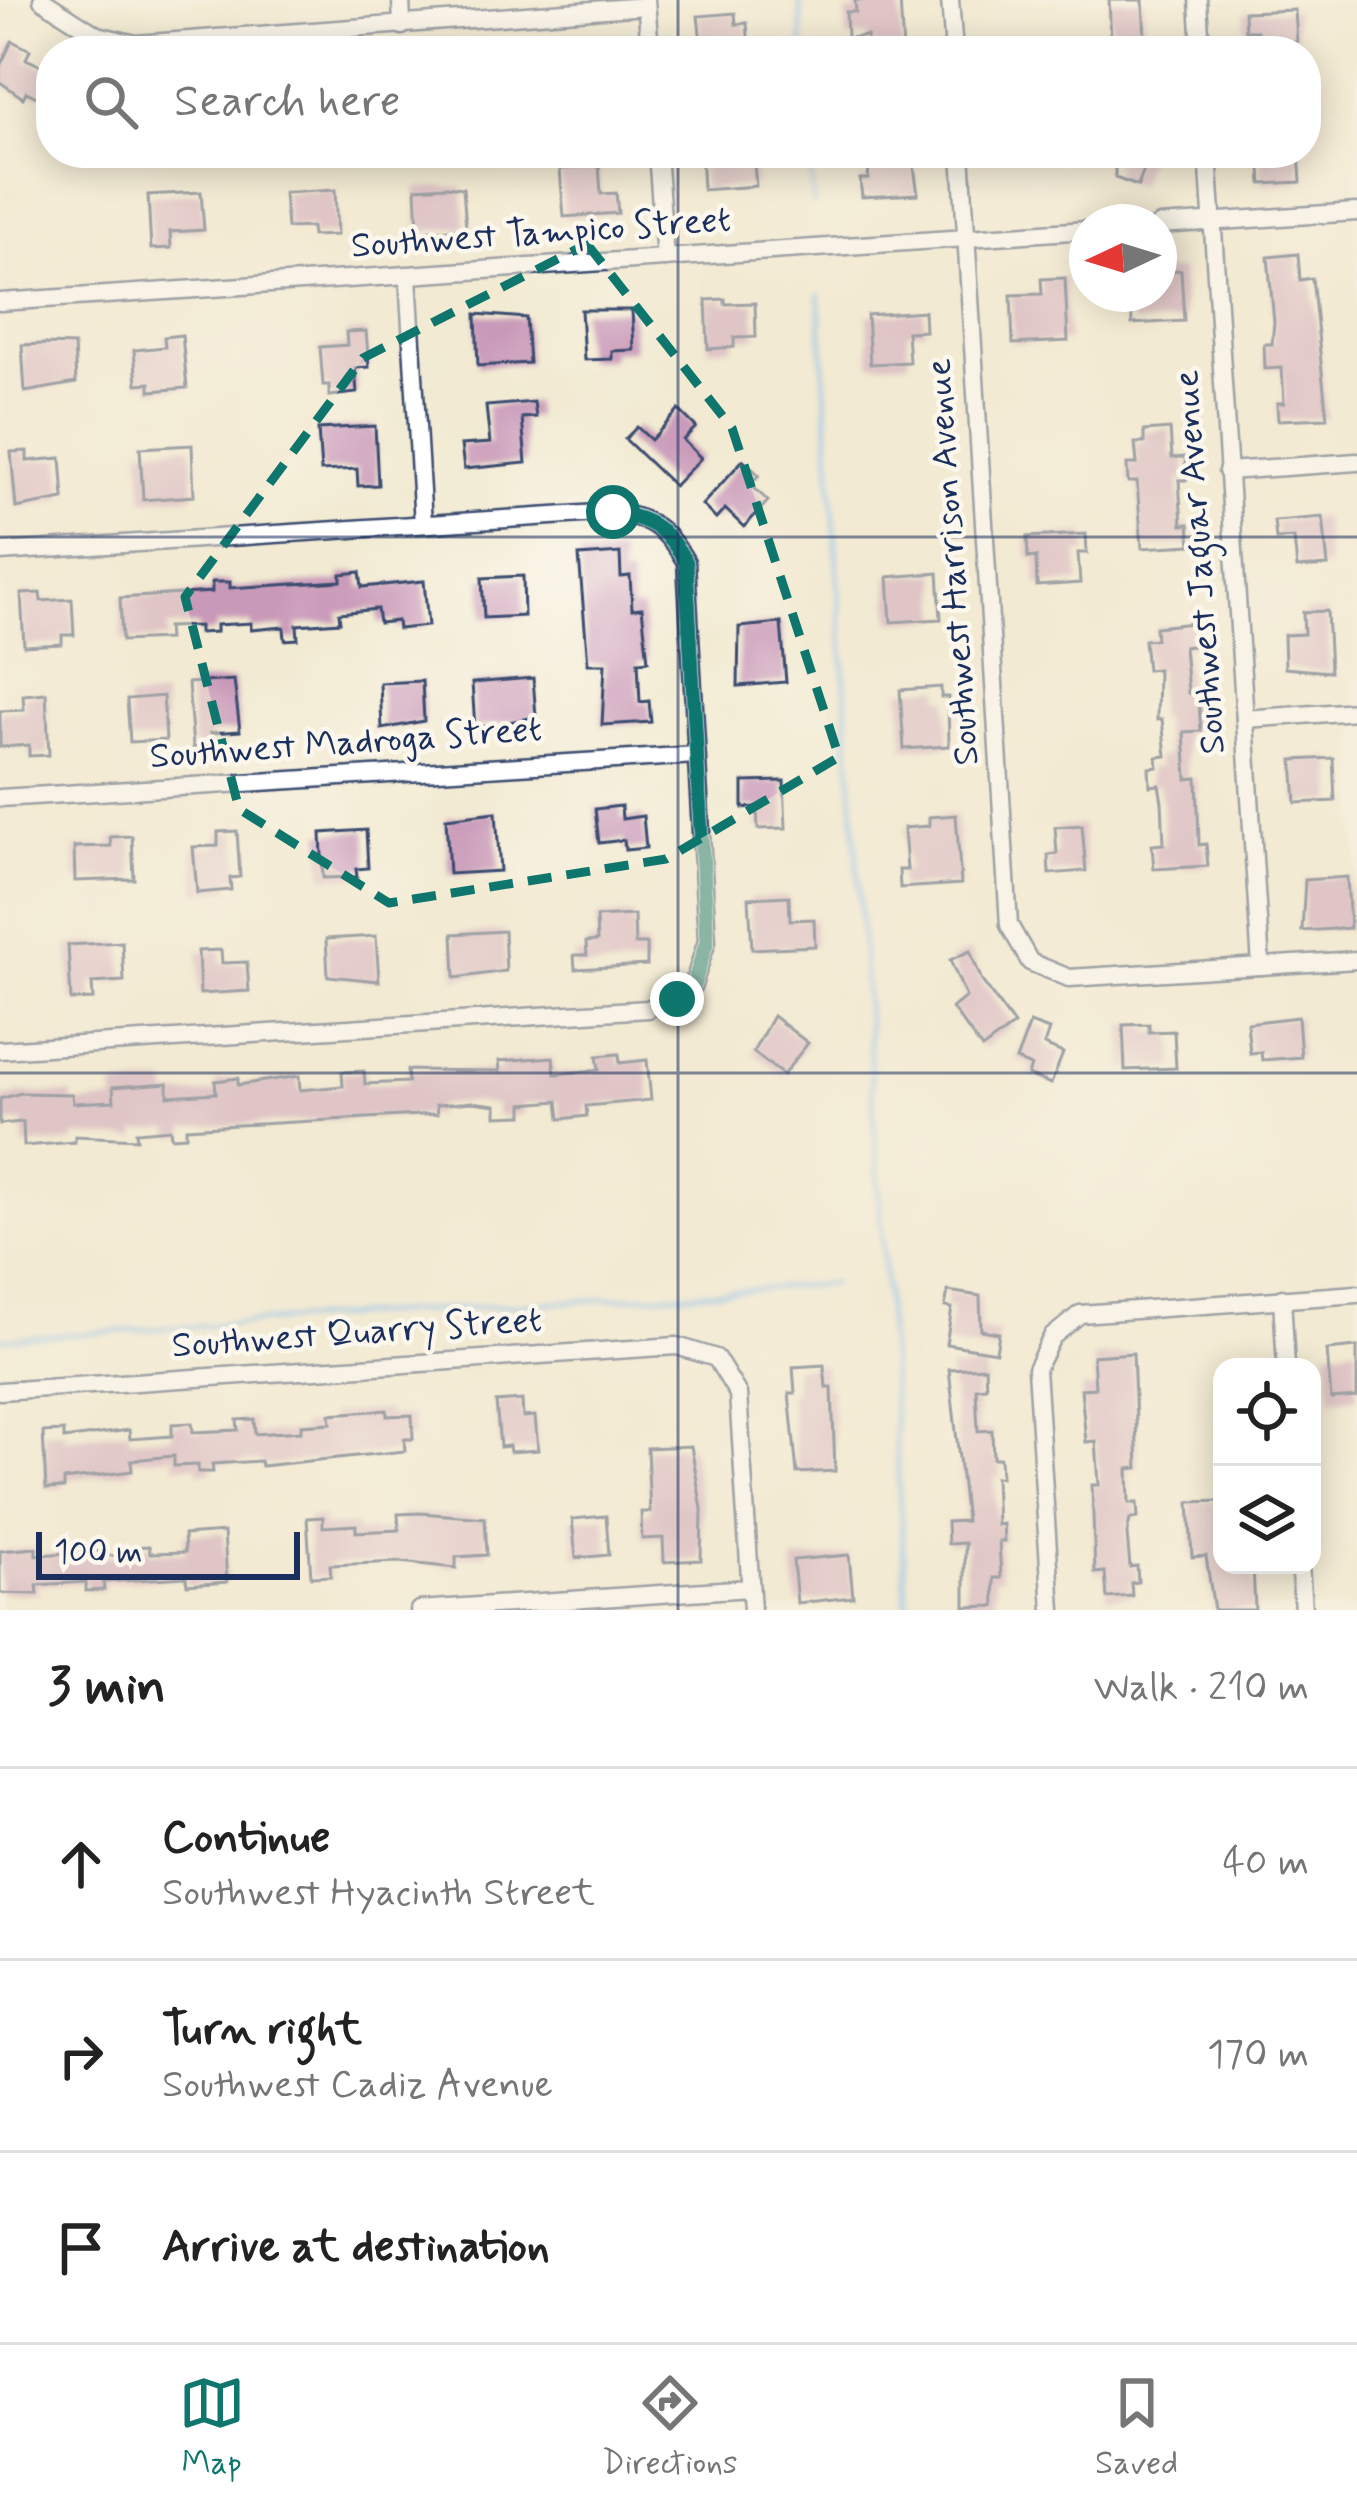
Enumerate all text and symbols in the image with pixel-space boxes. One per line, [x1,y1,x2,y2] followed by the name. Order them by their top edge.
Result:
[36,36,1321,168] search box
[78,69,144,135] icon: search
[174,73,401,132] text: Search here
[349,197,733,271] street label: Southwest Tampico Street
[1069,204,1177,312] north arrow
[916,357,992,767] street label: Southwest Harrison Avenue
[1164,368,1241,756] street label: Southwest Jaguar Avenue
[586,485,640,539] route start
[148,707,544,781] street label: Southwest Madroga Street
[650,972,704,1026] route end
[170,1298,544,1370] street label: Southwest Quarry Street
[1213,1358,1321,1574] map controls
[1213,1358,1321,1466] button: locate
[1213,1466,1321,1574] button: layers
[36,1526,300,1579] scale bar
[54,1531,143,1575] text: 100 m
[48,1655,166,1721] text: 3 min
[1094,1663,1309,1714] text: Walk · 210 m
[162,1809,330,1868] text: Continue
[48,1831,114,1897] icon: ahead
[1222,1838,1309,1889] text: 40 m
[162,1868,595,1919] text: Southwest Hyacinth Street
[162,2001,362,2060] text: Turn right
[48,2023,114,2089] icon: right
[1207,2030,1309,2081] text: 170 m
[162,2060,553,2111] text: Southwest Cadiz Avenue
[48,2215,114,2281] icon: arrive
[162,2218,550,2277] text: Arrive at destination
[179,2370,245,2486] tab: Map
[602,2370,738,2486] tab: Directions
[1095,2370,1178,2486] tab: Saved

